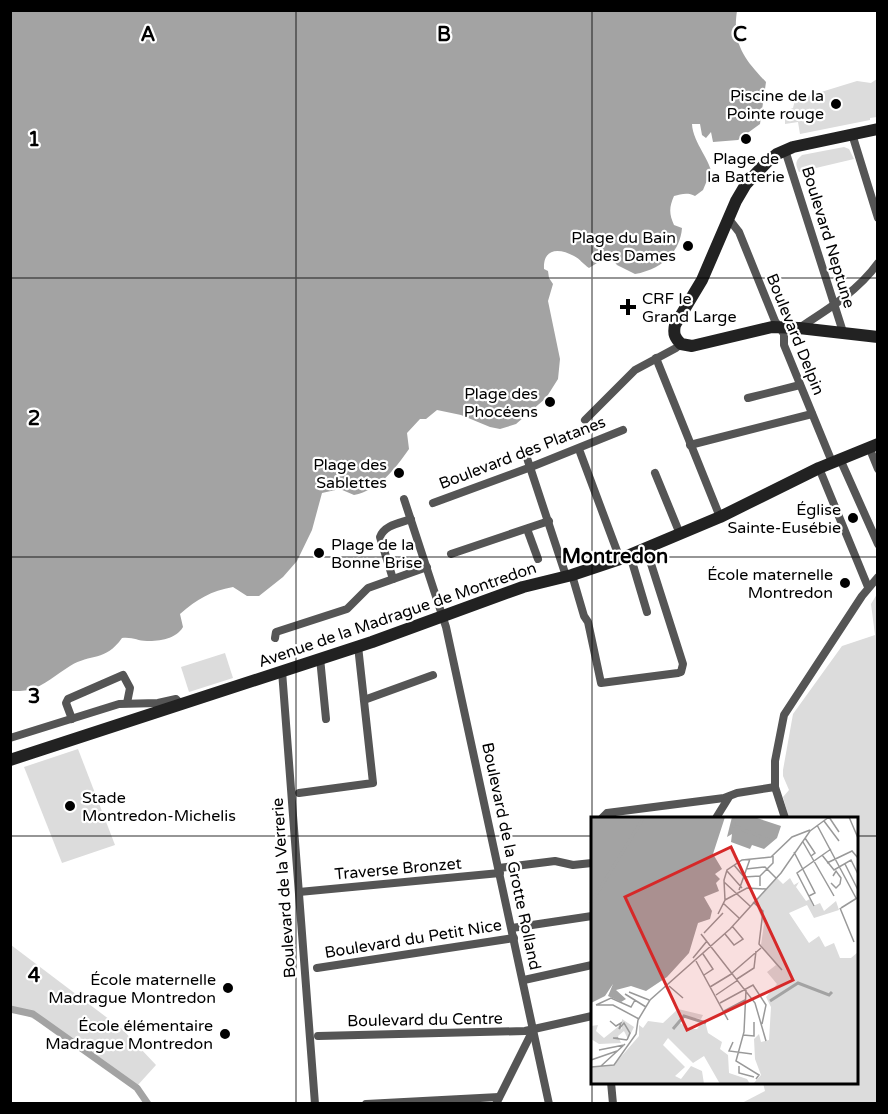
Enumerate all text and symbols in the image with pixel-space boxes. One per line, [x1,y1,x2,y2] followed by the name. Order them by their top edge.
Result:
[141,23,156,47] text: A
[437,23,451,47] text: B
[733,23,747,47] text: C
[726,86,824,124] place label: Piscine de la Pointe rouge
[829,97,843,111] marker: Piscine de la Pointe rouge
[28,128,40,152] text: 1
[739,132,753,146] marker: Plage de la Batterie
[707,149,785,187] place label: Plage de la Batterie
[797,164,859,311] street label: Boulevard Neptune
[571,228,676,266] place label: Plage du Bain des Dames
[681,239,695,253] marker: Plage du Bain des Dames
[762,271,829,398] street label: Boulevard Delpin
[642,289,736,327] place label: CRF le Grand Large
[619,298,637,316] marker: CRF le Grand Large
[464,384,538,422] place label: Plage des Phocéens
[543,395,557,409] marker: Plage des Phocéens
[28,407,40,431] text: 2
[436,412,609,494] street label: Boulevard des Platanes
[313,455,387,493] place label: Plage des Sablettes
[392,466,406,480] marker: Plage des Sablettes
[727,500,841,538] place label: Église Sainte-Eusébie
[846,511,860,525] marker: Église Sainte-Eusébie
[331,535,422,573] place label: Plage de la Bonne Brise
[562,545,668,569] district label: Montredon
[312,546,326,560] marker: Plage de la Bonne Brise
[256,558,539,672] street label: Avenue de la Madrague de Montredon
[707,565,833,603] place label: École maternelle Montredon
[838,576,852,590] marker: École maternelle Montredon
[28,685,40,709] text: 3
[477,741,545,972] street label: Boulevard de la Grotte Rolland
[82,788,236,826] place label: Stade Montredon-Michelis
[268,797,300,979] street label: Boulevard de la Verrerie
[63,799,77,813] marker: Stade Montredon-Michelis
[591,817,858,1084] inset map
[334,853,463,885] street label: Traverse Bronzet
[323,915,503,963] street label: Boulevard du Petit Nice
[28,964,41,988] text: 4
[48,970,216,1008] place label: École maternelle Madrague Montredon
[221,981,235,995] marker: École maternelle Madrague Montredon
[347,1009,503,1031] street label: Boulevard du Centre
[45,1016,213,1054] place label: École élémentaire Madrague Montredon
[218,1027,232,1041] marker: École élémentaire Madrague Montredon

